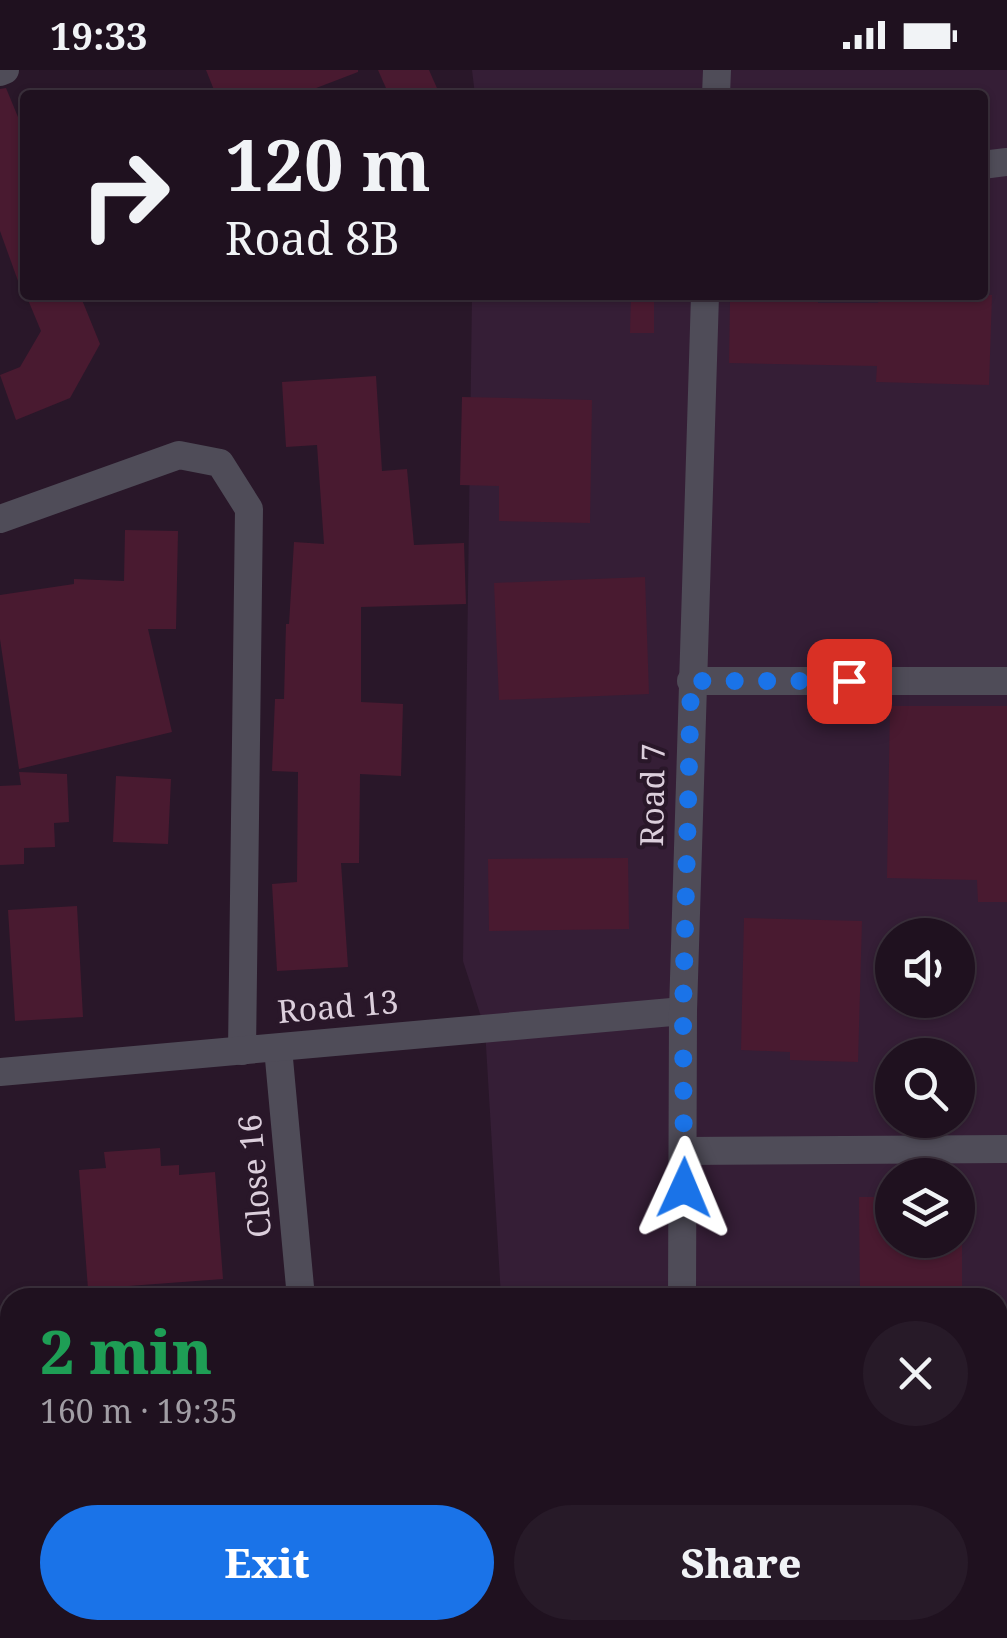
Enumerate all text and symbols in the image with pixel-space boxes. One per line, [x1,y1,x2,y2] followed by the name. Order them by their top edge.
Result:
[50,9,147,61] text: 19:33
[225,116,431,212] text: 120 m
[60,130,190,260] icon: right
[225,207,400,268] text: Road 8B
[807,639,892,724] pin
[822,654,877,709] icon: arrive
[629,743,674,847] street label: Road 7
[875,918,975,1258] map controls
[875,918,975,1018] button: sound
[276,979,400,1032] street label: Road 13
[875,1038,975,1138] button: search
[227,1113,280,1240] street label: Close 16
[632,1136,736,1240] position arrow
[875,1158,975,1258] button: layers
[40,1310,212,1392] text: 2 min
[863,1321,968,1426] button: close
[40,1389,238,1432] text: 160 m · 19:35
[40,1505,494,1620] button: Exit
[514,1505,968,1620] button: Share

